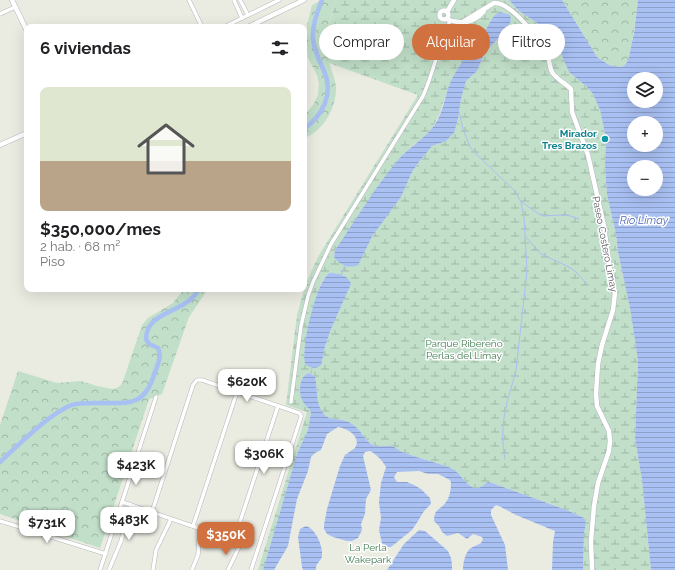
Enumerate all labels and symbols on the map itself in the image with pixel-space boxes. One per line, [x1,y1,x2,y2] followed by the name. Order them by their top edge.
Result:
[542,128,597,151] place label: Mirador Tres Brazos
[600,134,610,144] marker: Mirador Tres Brazos
[590,195,620,293] street label: Paseo Costero Limay
[620,214,669,227] water label: Río Limay
[425,338,503,361] park label: Parque Ribereño Perlas del Limay
[219,369,275,403] pin: $620K
[236,441,292,475] pin: $306K
[108,452,164,486] pin: $423K
[101,507,157,541] pin: $483K
[19,510,75,544] pin: $731K
[198,522,254,556] pin: $350K
[345,542,392,565] park label: La Perla Wakepark

